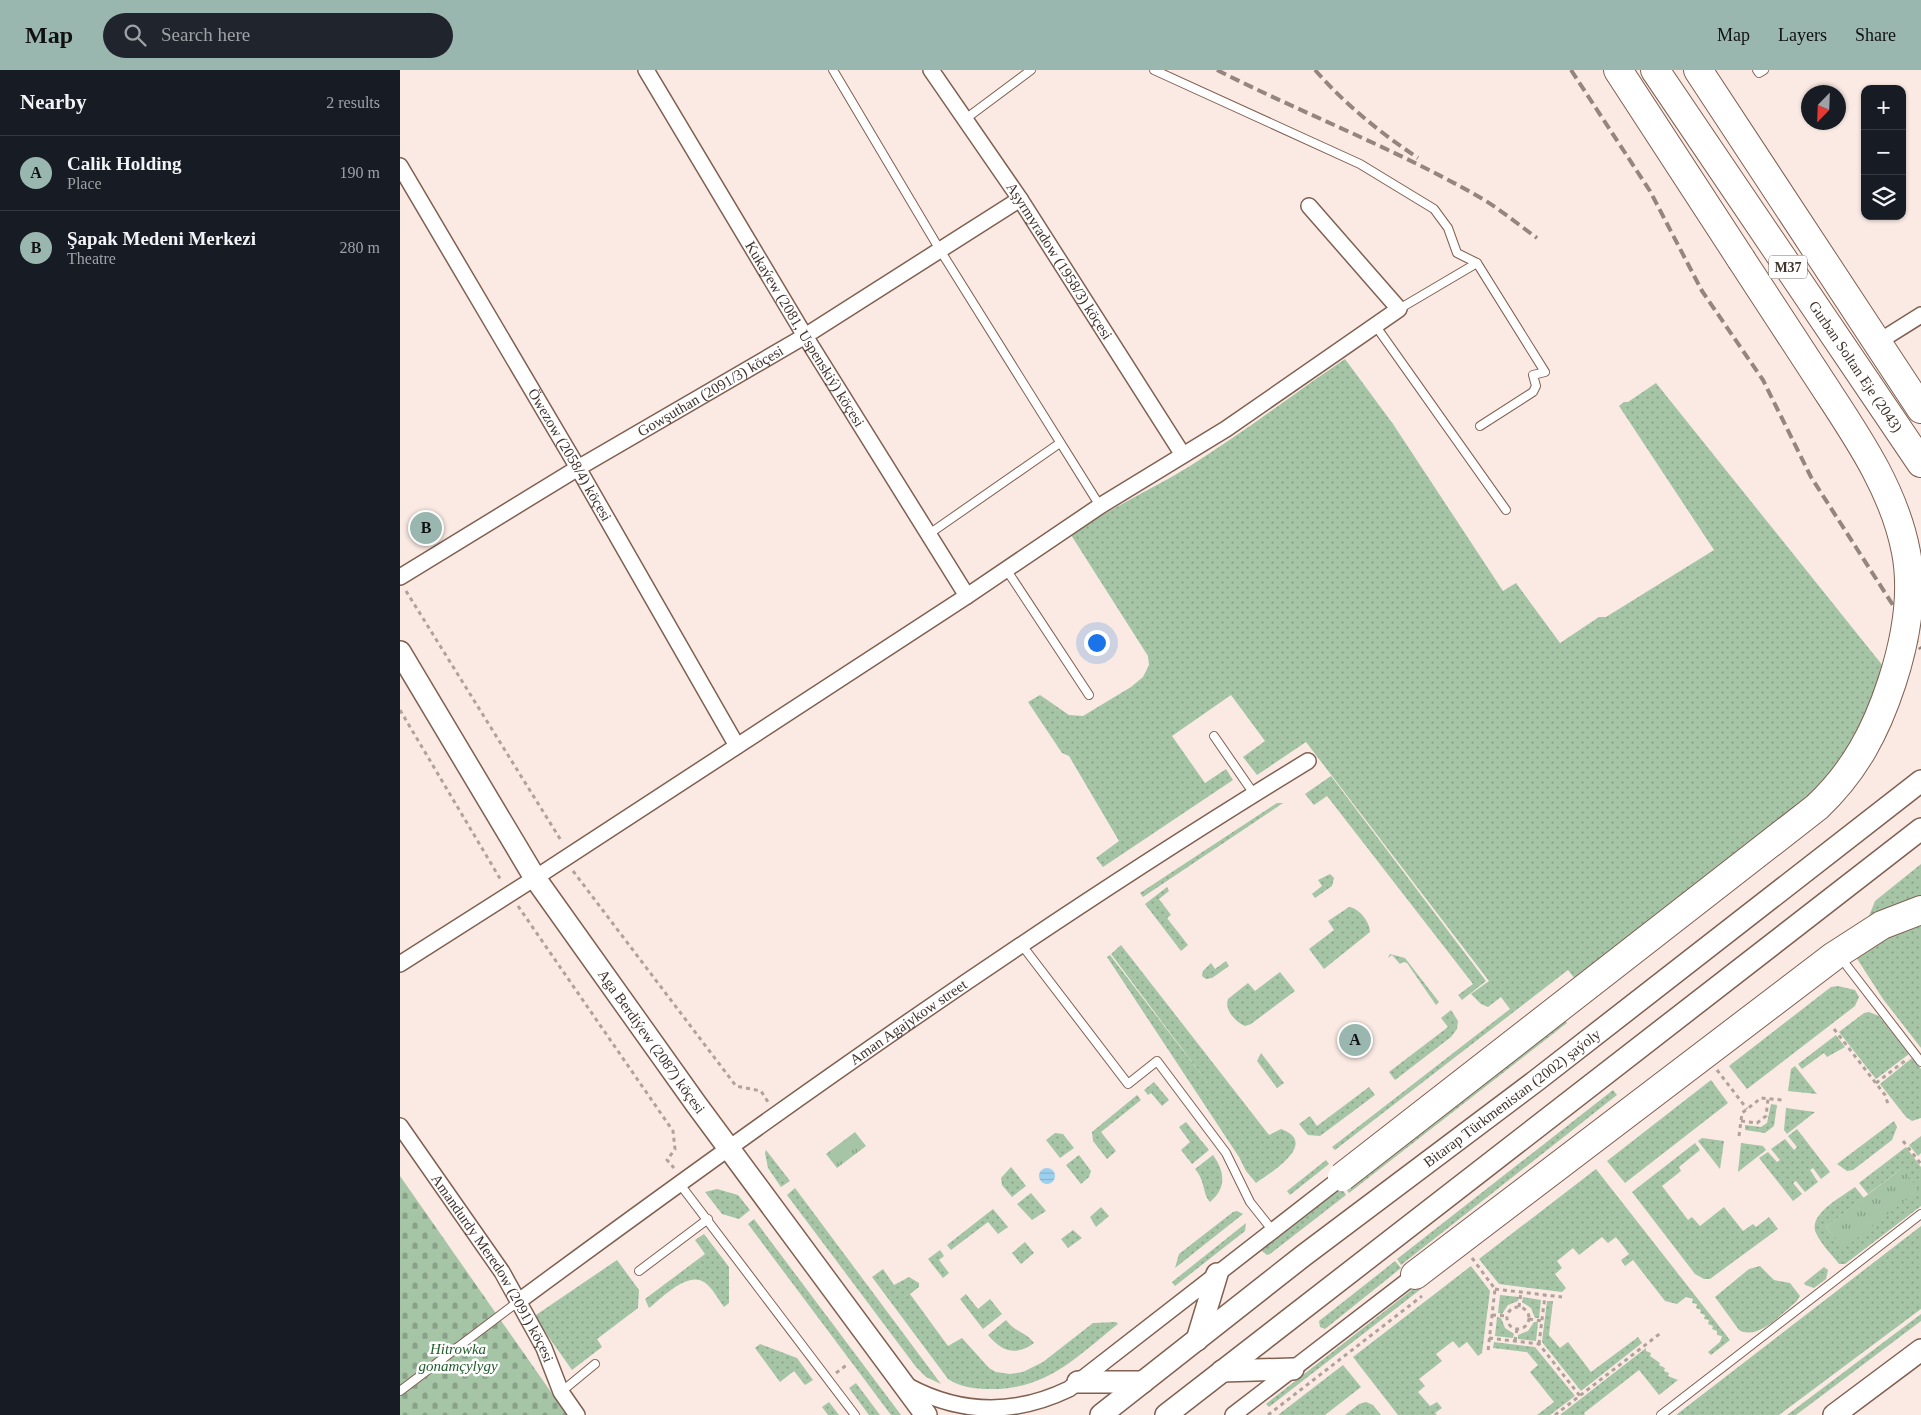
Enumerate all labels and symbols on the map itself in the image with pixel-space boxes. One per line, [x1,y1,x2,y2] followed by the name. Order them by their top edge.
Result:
[1801,85,1846,130] north arrow
[1003,179,1115,342] street label: Aşyrmyradow (1958/3) köçesi
[742,238,867,430] street label: Kukaýew (2081, Uspenskiý) köçesi
[1769,256,1807,278] road number: M37
[1806,298,1906,436] street label: Gurban Soltan Eje (2043)
[635,342,786,440] street label: Gowşuthan (2091/3) köçesi
[525,386,615,524] street label: Öwezow (2058/4) köçesi
[410,509,442,547] pin: B
[1084,630,1110,656] your location
[595,966,708,1117] street label: Aga Berdiýew (2087) köçesi
[847,976,971,1068] street label: Aman Agajykow street
[1339,1021,1371,1059] pin: A
[1421,1025,1604,1170] street label: Bitarap Türkmenistan (2002) şaýoly
[428,1171,557,1364] street label: Amandurdy Meredow (2091) köçesi
[418,1341,498,1374] park label: Hitrowka gonamçylygy

